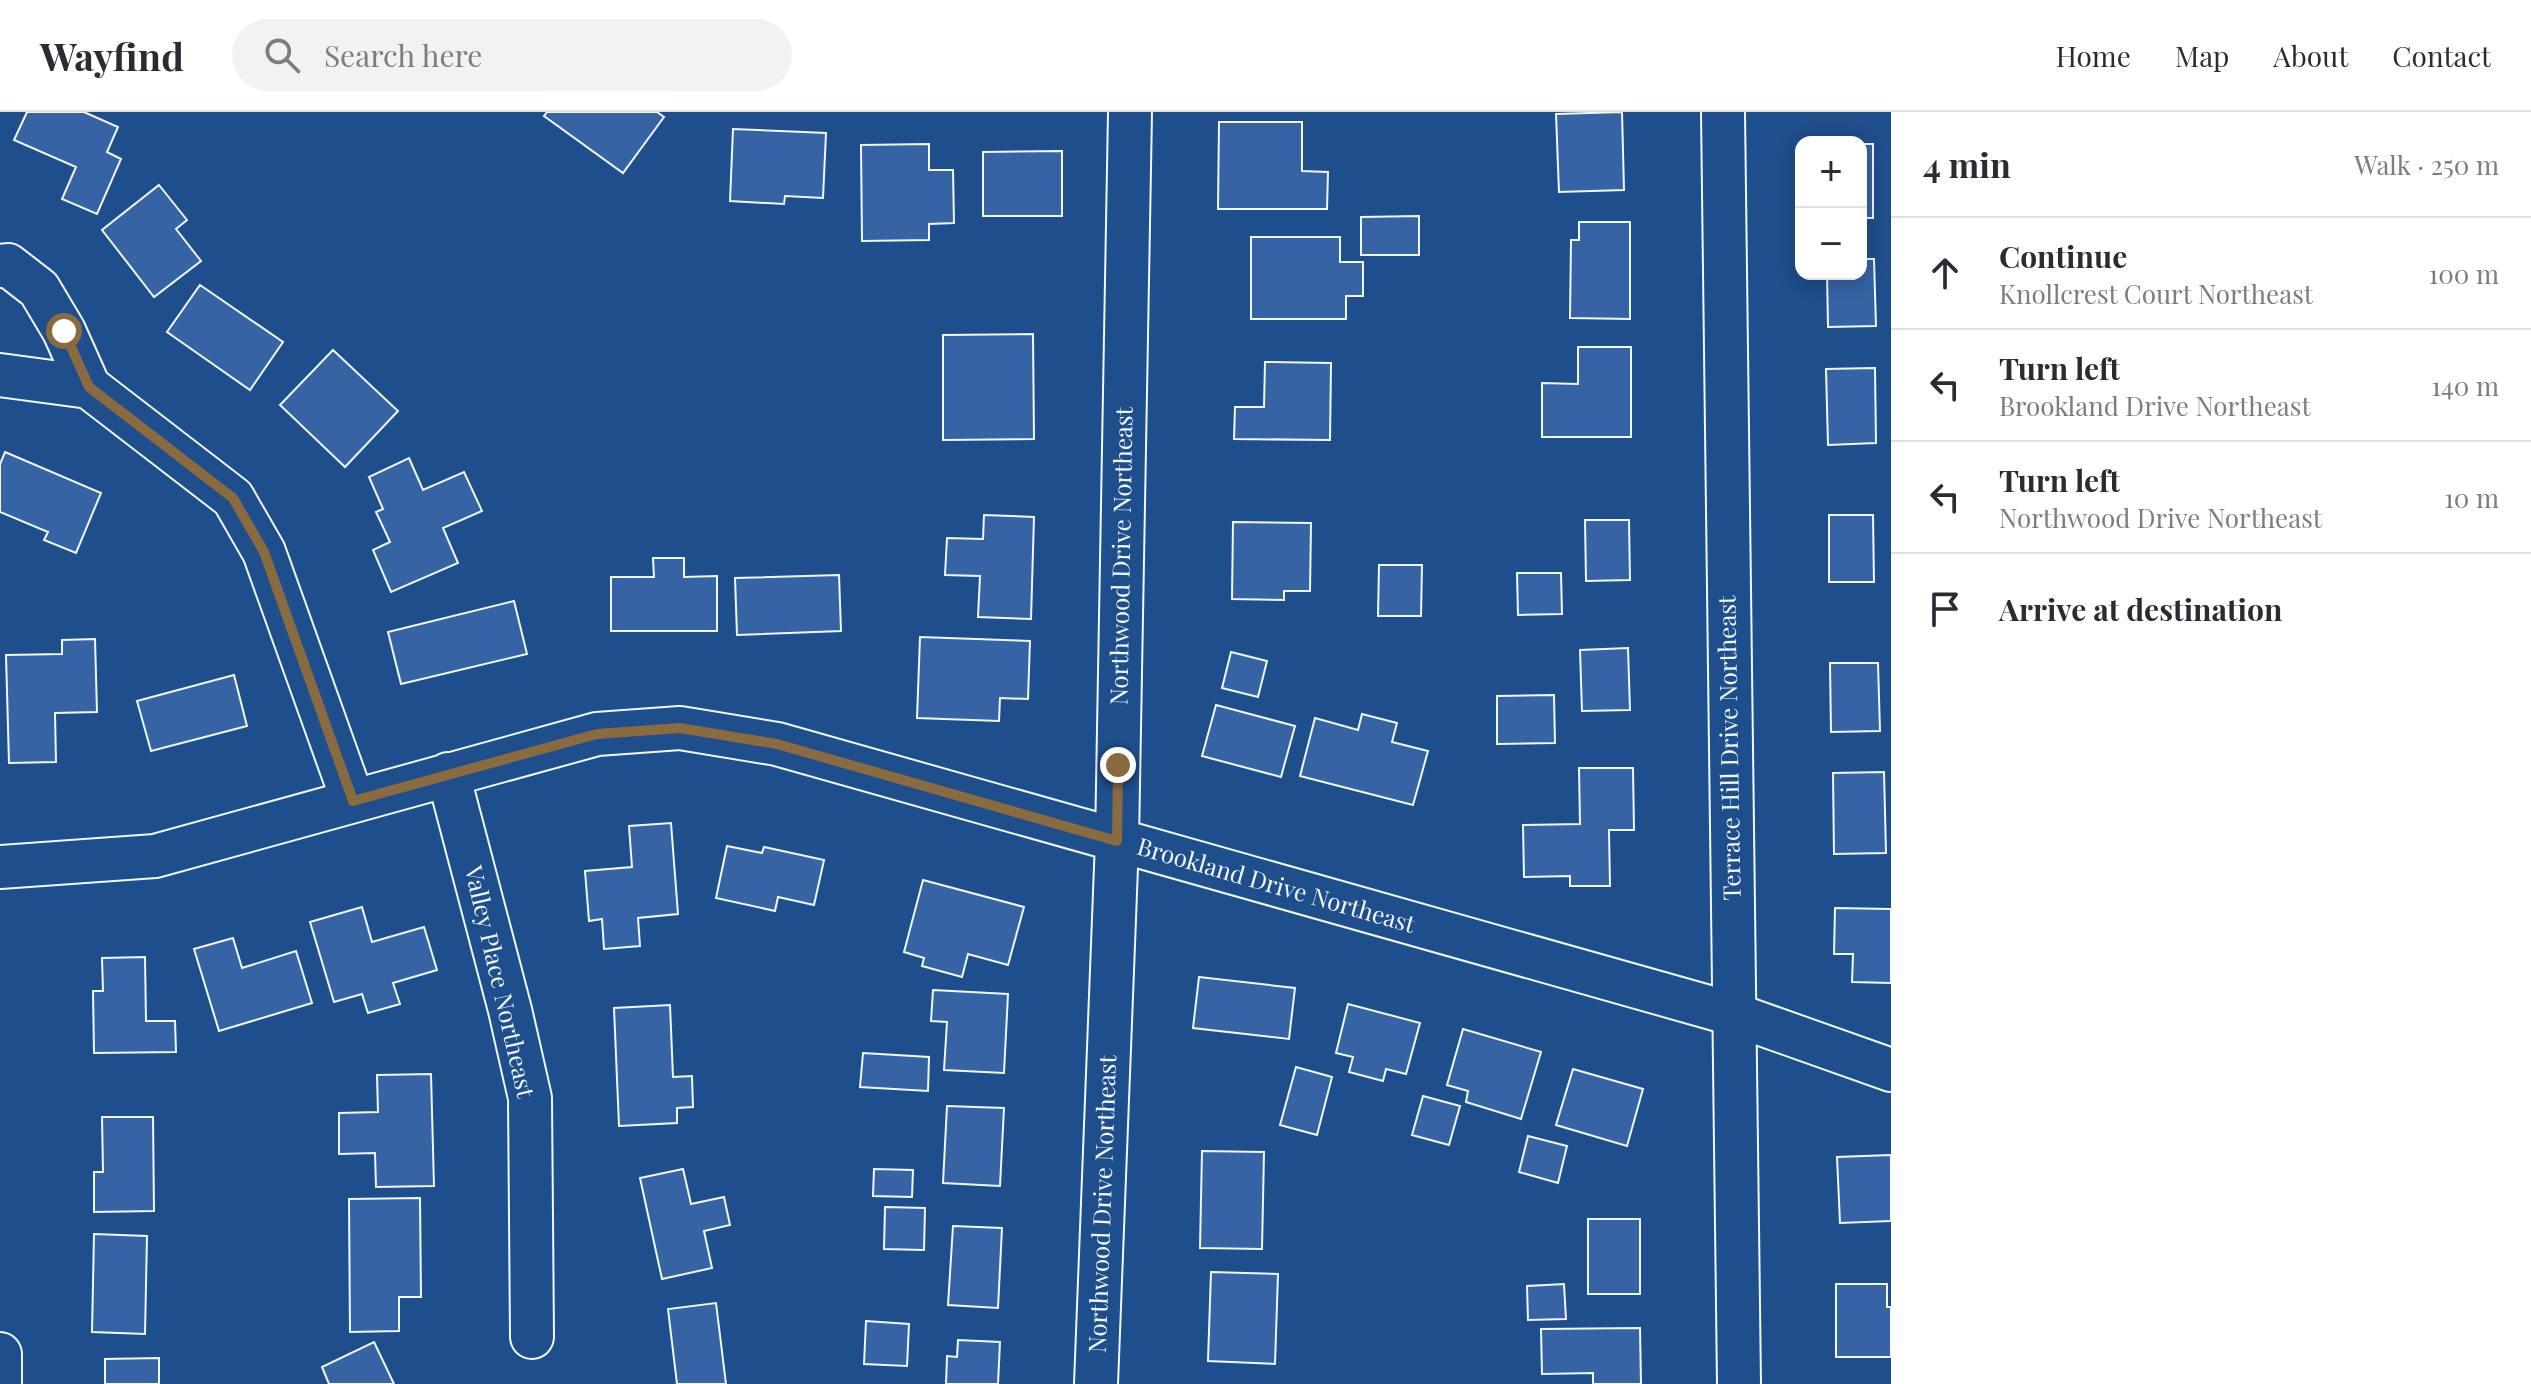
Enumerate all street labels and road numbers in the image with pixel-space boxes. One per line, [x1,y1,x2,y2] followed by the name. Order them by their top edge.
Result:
[1101,406,1139,705] street label: Northwood Drive Northeast
[1709,595,1747,901] street label: Terrace Hill Drive Northeast
[1134,829,1420,939] street label: Brookland Drive Northeast
[458,861,543,1101] street label: Valley Place Northeast
[1080,1054,1122,1353] street label: Northwood Drive Northeast

